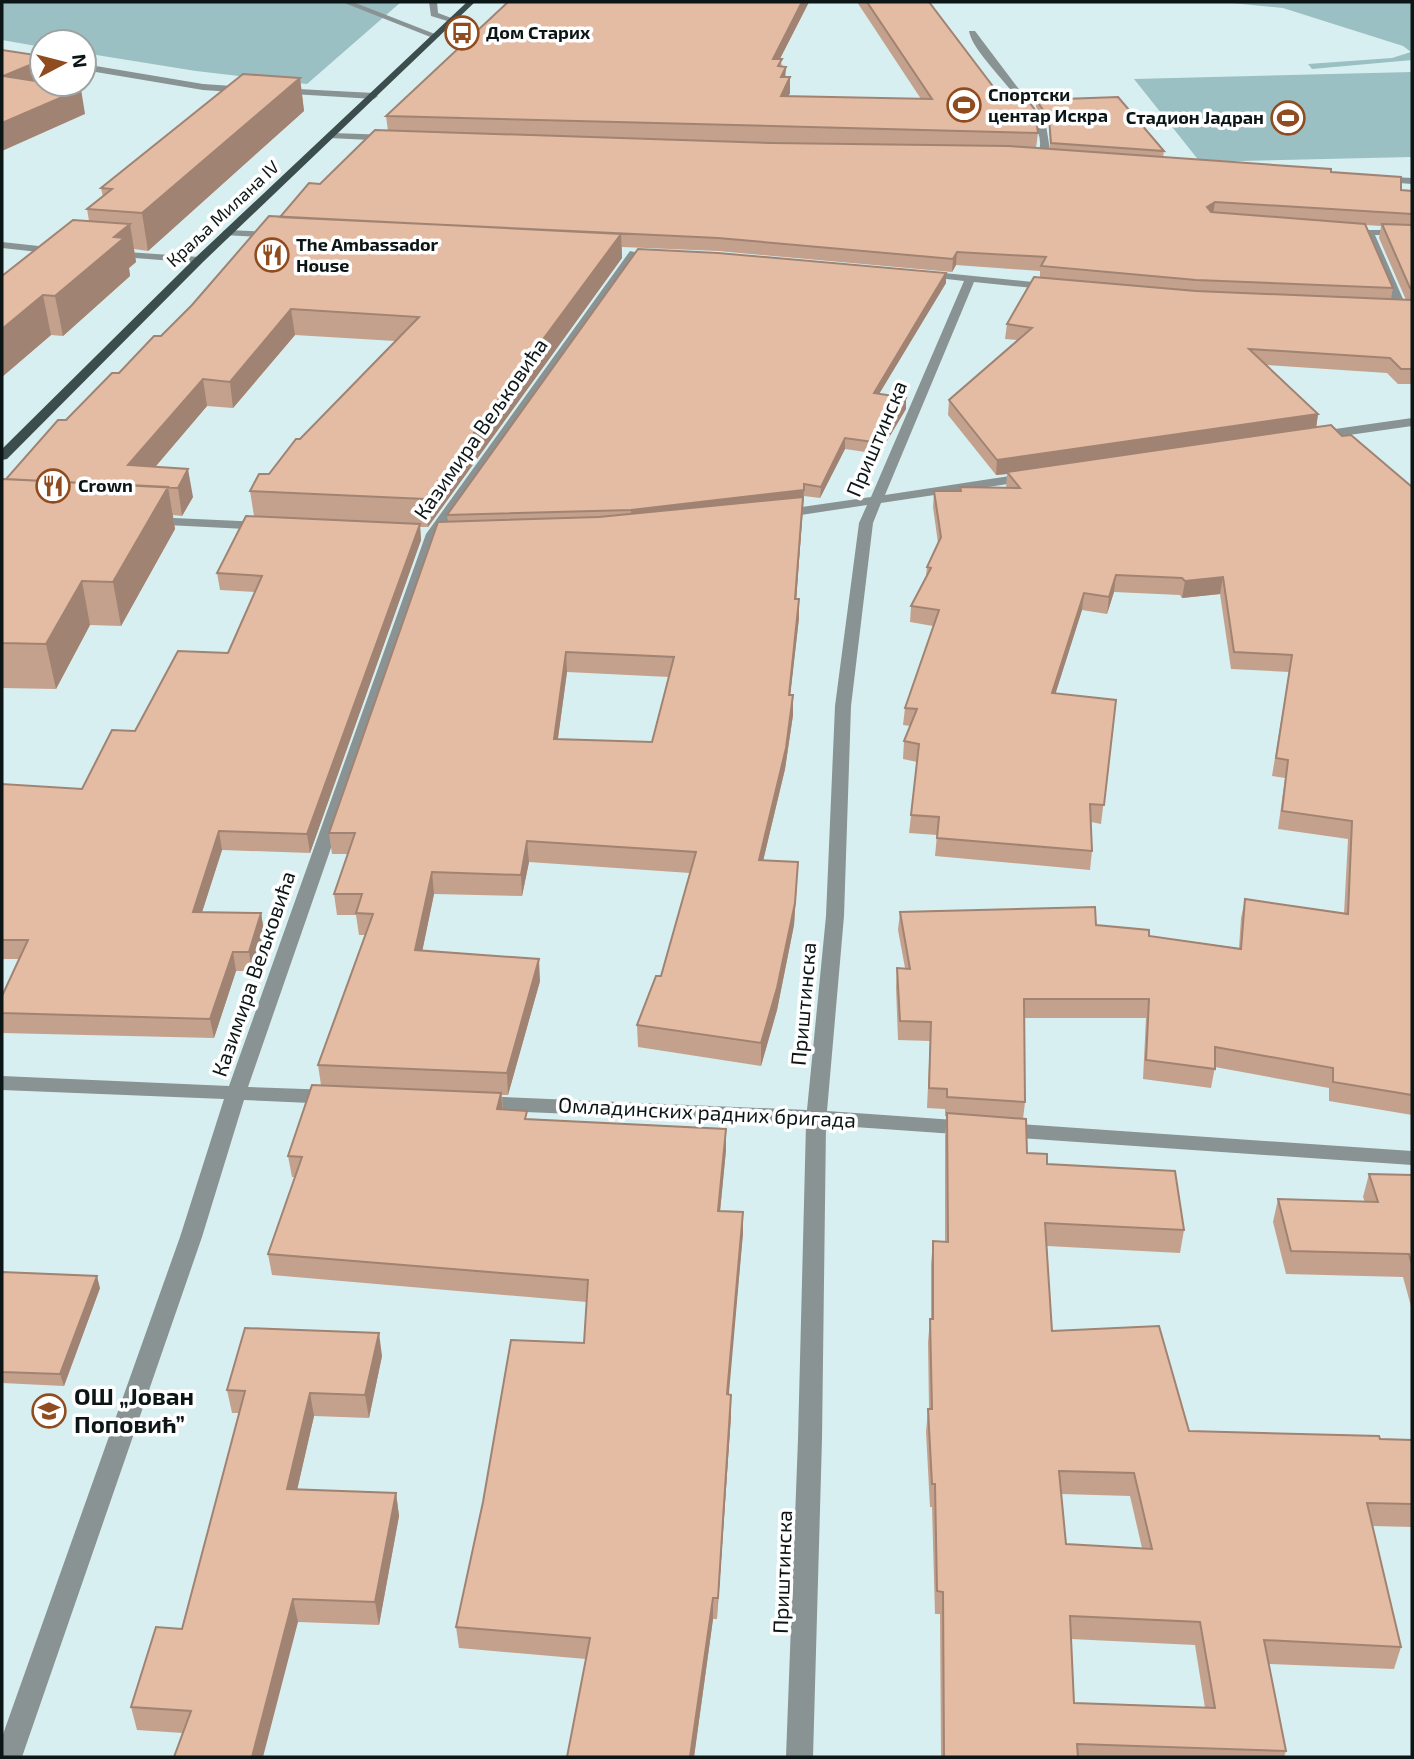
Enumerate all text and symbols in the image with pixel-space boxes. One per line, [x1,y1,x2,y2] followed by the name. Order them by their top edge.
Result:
[443,14,481,52] bus stop icon: Дом Старих
[486,21,591,43] place label: Дом Старих
[28,28,98,98] north arrow
[68,53,93,69] text: N
[988,83,1108,126] place label: Спортски центар Искра
[945,86,983,124] sports icon: Спортски центар Искра
[1269,99,1307,137] sports icon: Стадион Јадран
[1126,106,1264,128] place label: Стадион Јадран
[161,155,283,271] street label: Краља Милана IV
[296,233,439,276] place label: The Ambassador House
[253,236,291,274] restaurant icon: The Ambassador House
[408,333,552,524] street label: Казимира Вељковића
[840,377,911,500] street label: Приштинска
[34,467,72,505] restaurant icon: Crown
[78,474,133,496] place label: Crown
[206,867,300,1080] street label: Казимира Вељковића
[785,941,820,1067] street label: Приштинска
[558,1091,857,1132] street label: Омладинских радних бригада
[74,1381,194,1438] place label: ОШ „Јован Поповић”
[30,1392,68,1430] school or university icon: ОШ „Јован Поповић”
[767,1510,796,1634] street label: Приштинска

